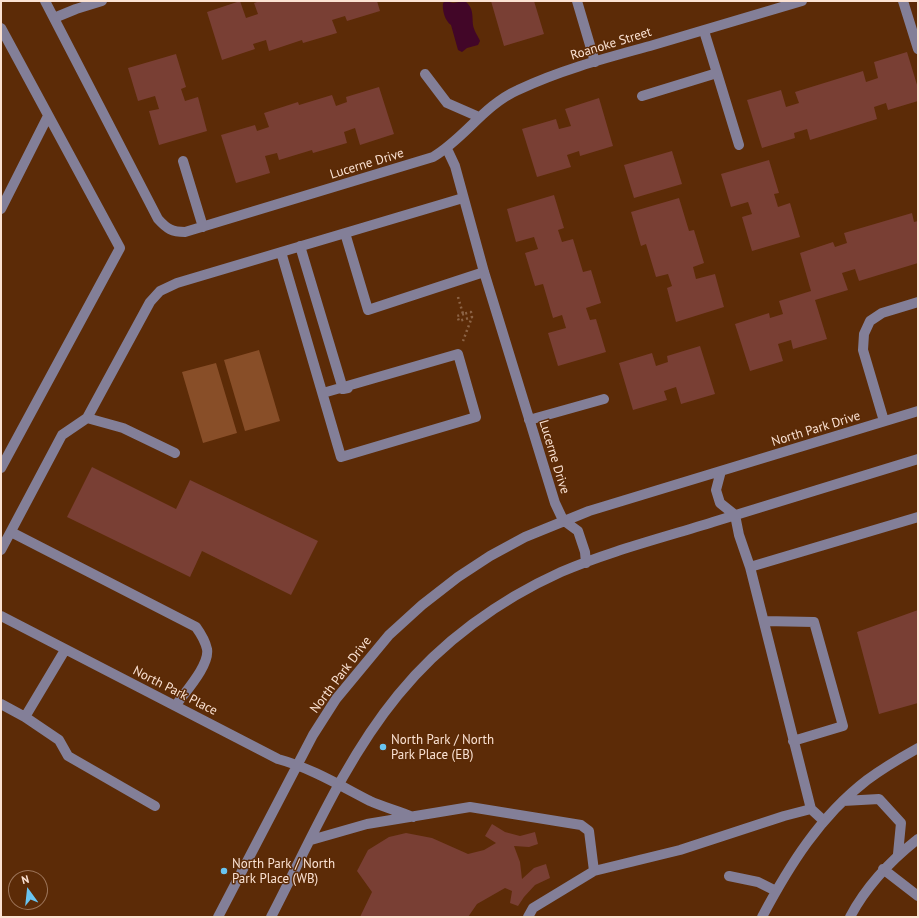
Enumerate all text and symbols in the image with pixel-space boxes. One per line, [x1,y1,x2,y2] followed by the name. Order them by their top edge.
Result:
[569,24,653,64] street label: Roanoke Street
[328,145,406,183] street label: Lucerne Drive
[770,408,862,450] street label: North Park Drive
[535,418,573,496] street label: Lucerne Drive
[307,634,375,716] street label: North Park Drive
[130,663,220,719] street label: North Park Place
[391,732,494,763] place label: North Park / North Park Place (EB)
[378,742,388,752] marker: North Park / North Park Place (EB)
[232,856,335,887] place label: North Park / North Park Place (WB)
[219,866,229,876] marker: North Park / North Park Place (WB)
[8,870,48,910] north arrow
[20,872,30,887] text: N

